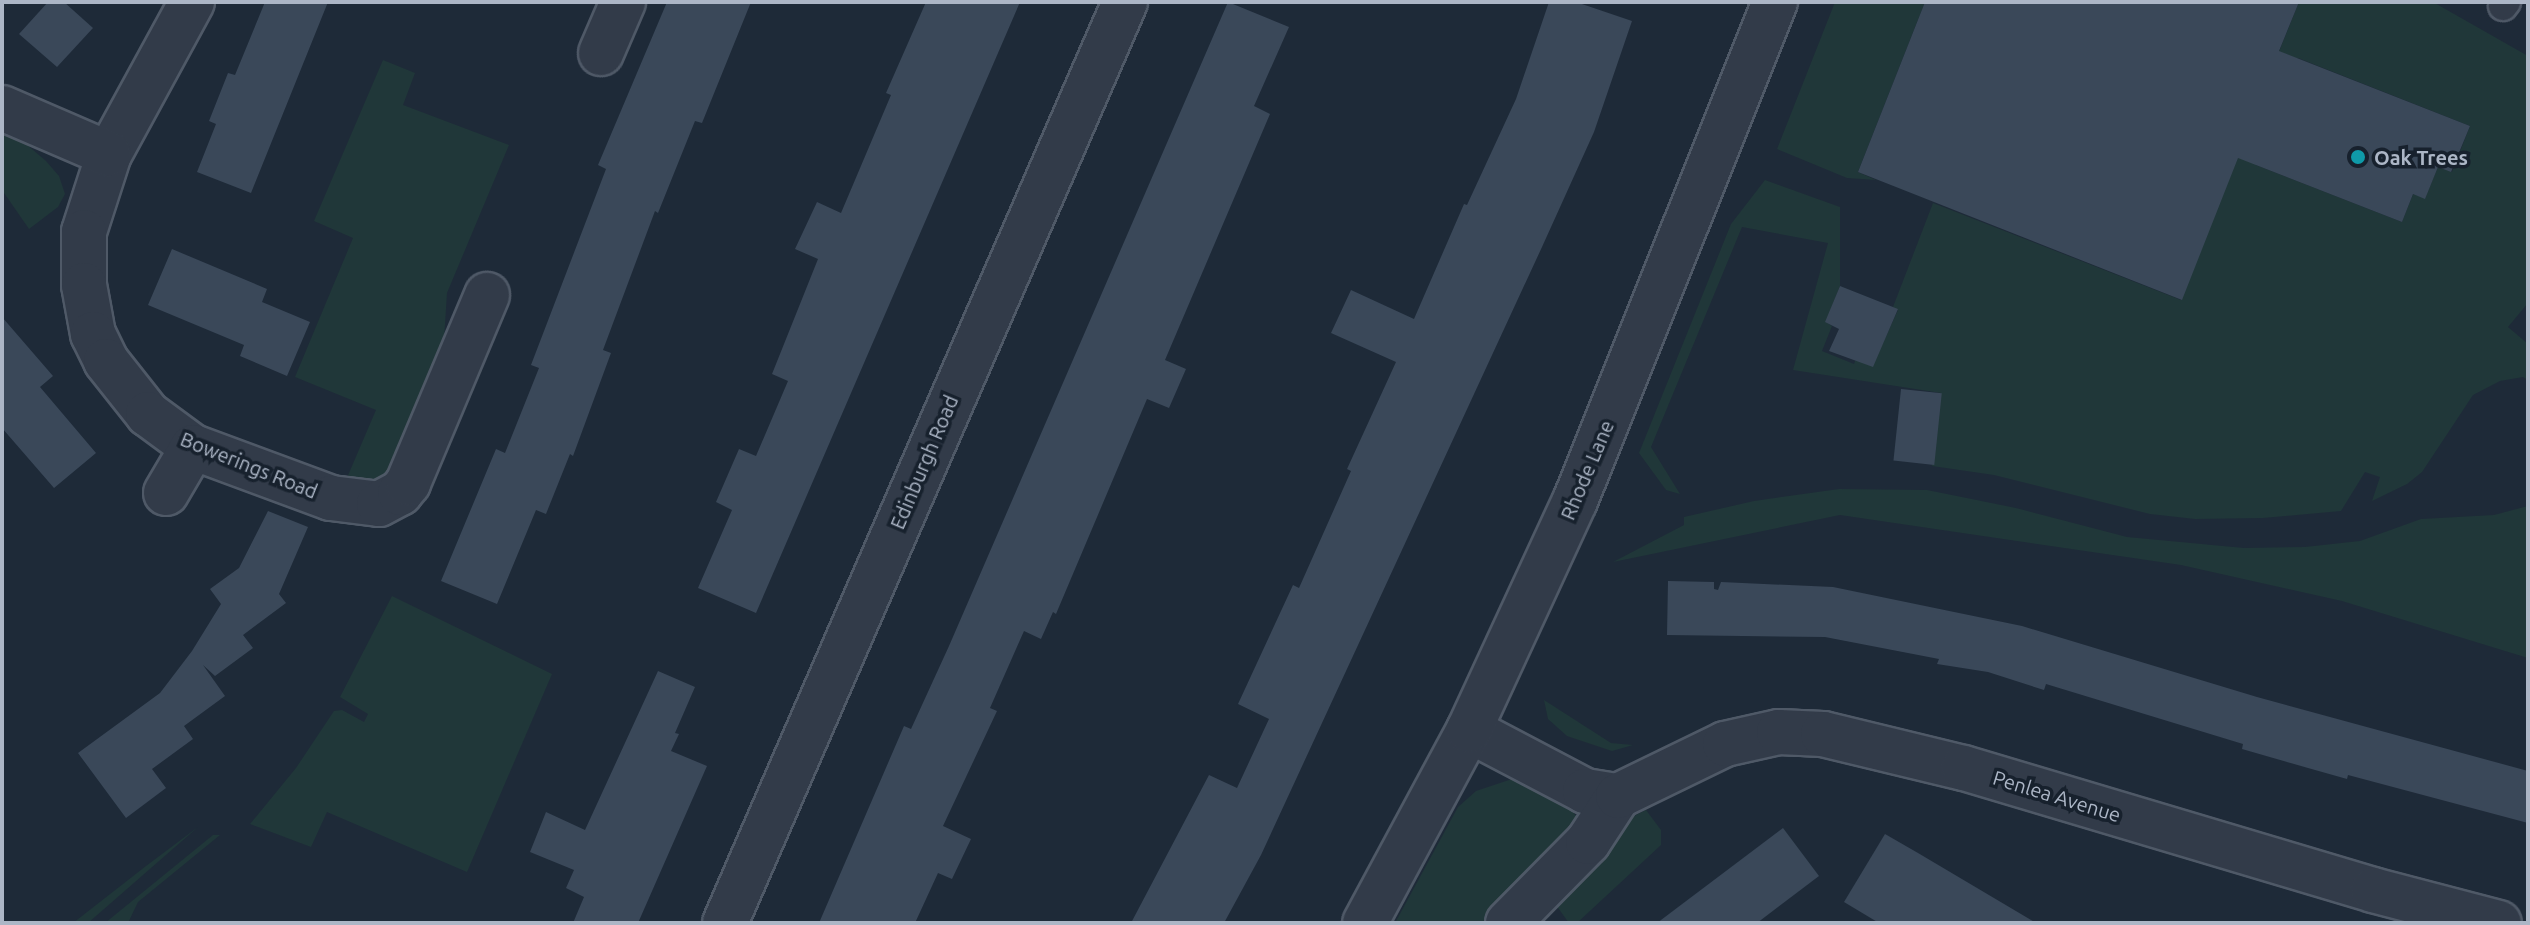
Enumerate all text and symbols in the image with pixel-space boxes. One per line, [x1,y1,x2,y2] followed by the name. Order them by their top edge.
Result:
[2374,145,2468,169] place label: Oak Trees
[2349,148,2367,166] marker: Oak Trees
[885,391,963,533] street label: Edinburgh Road
[1555,417,1619,523] street label: Rhode Lane
[177,427,321,503] street label: Bowerings Road
[1990,765,2124,827] street label: Penlea Avenue

